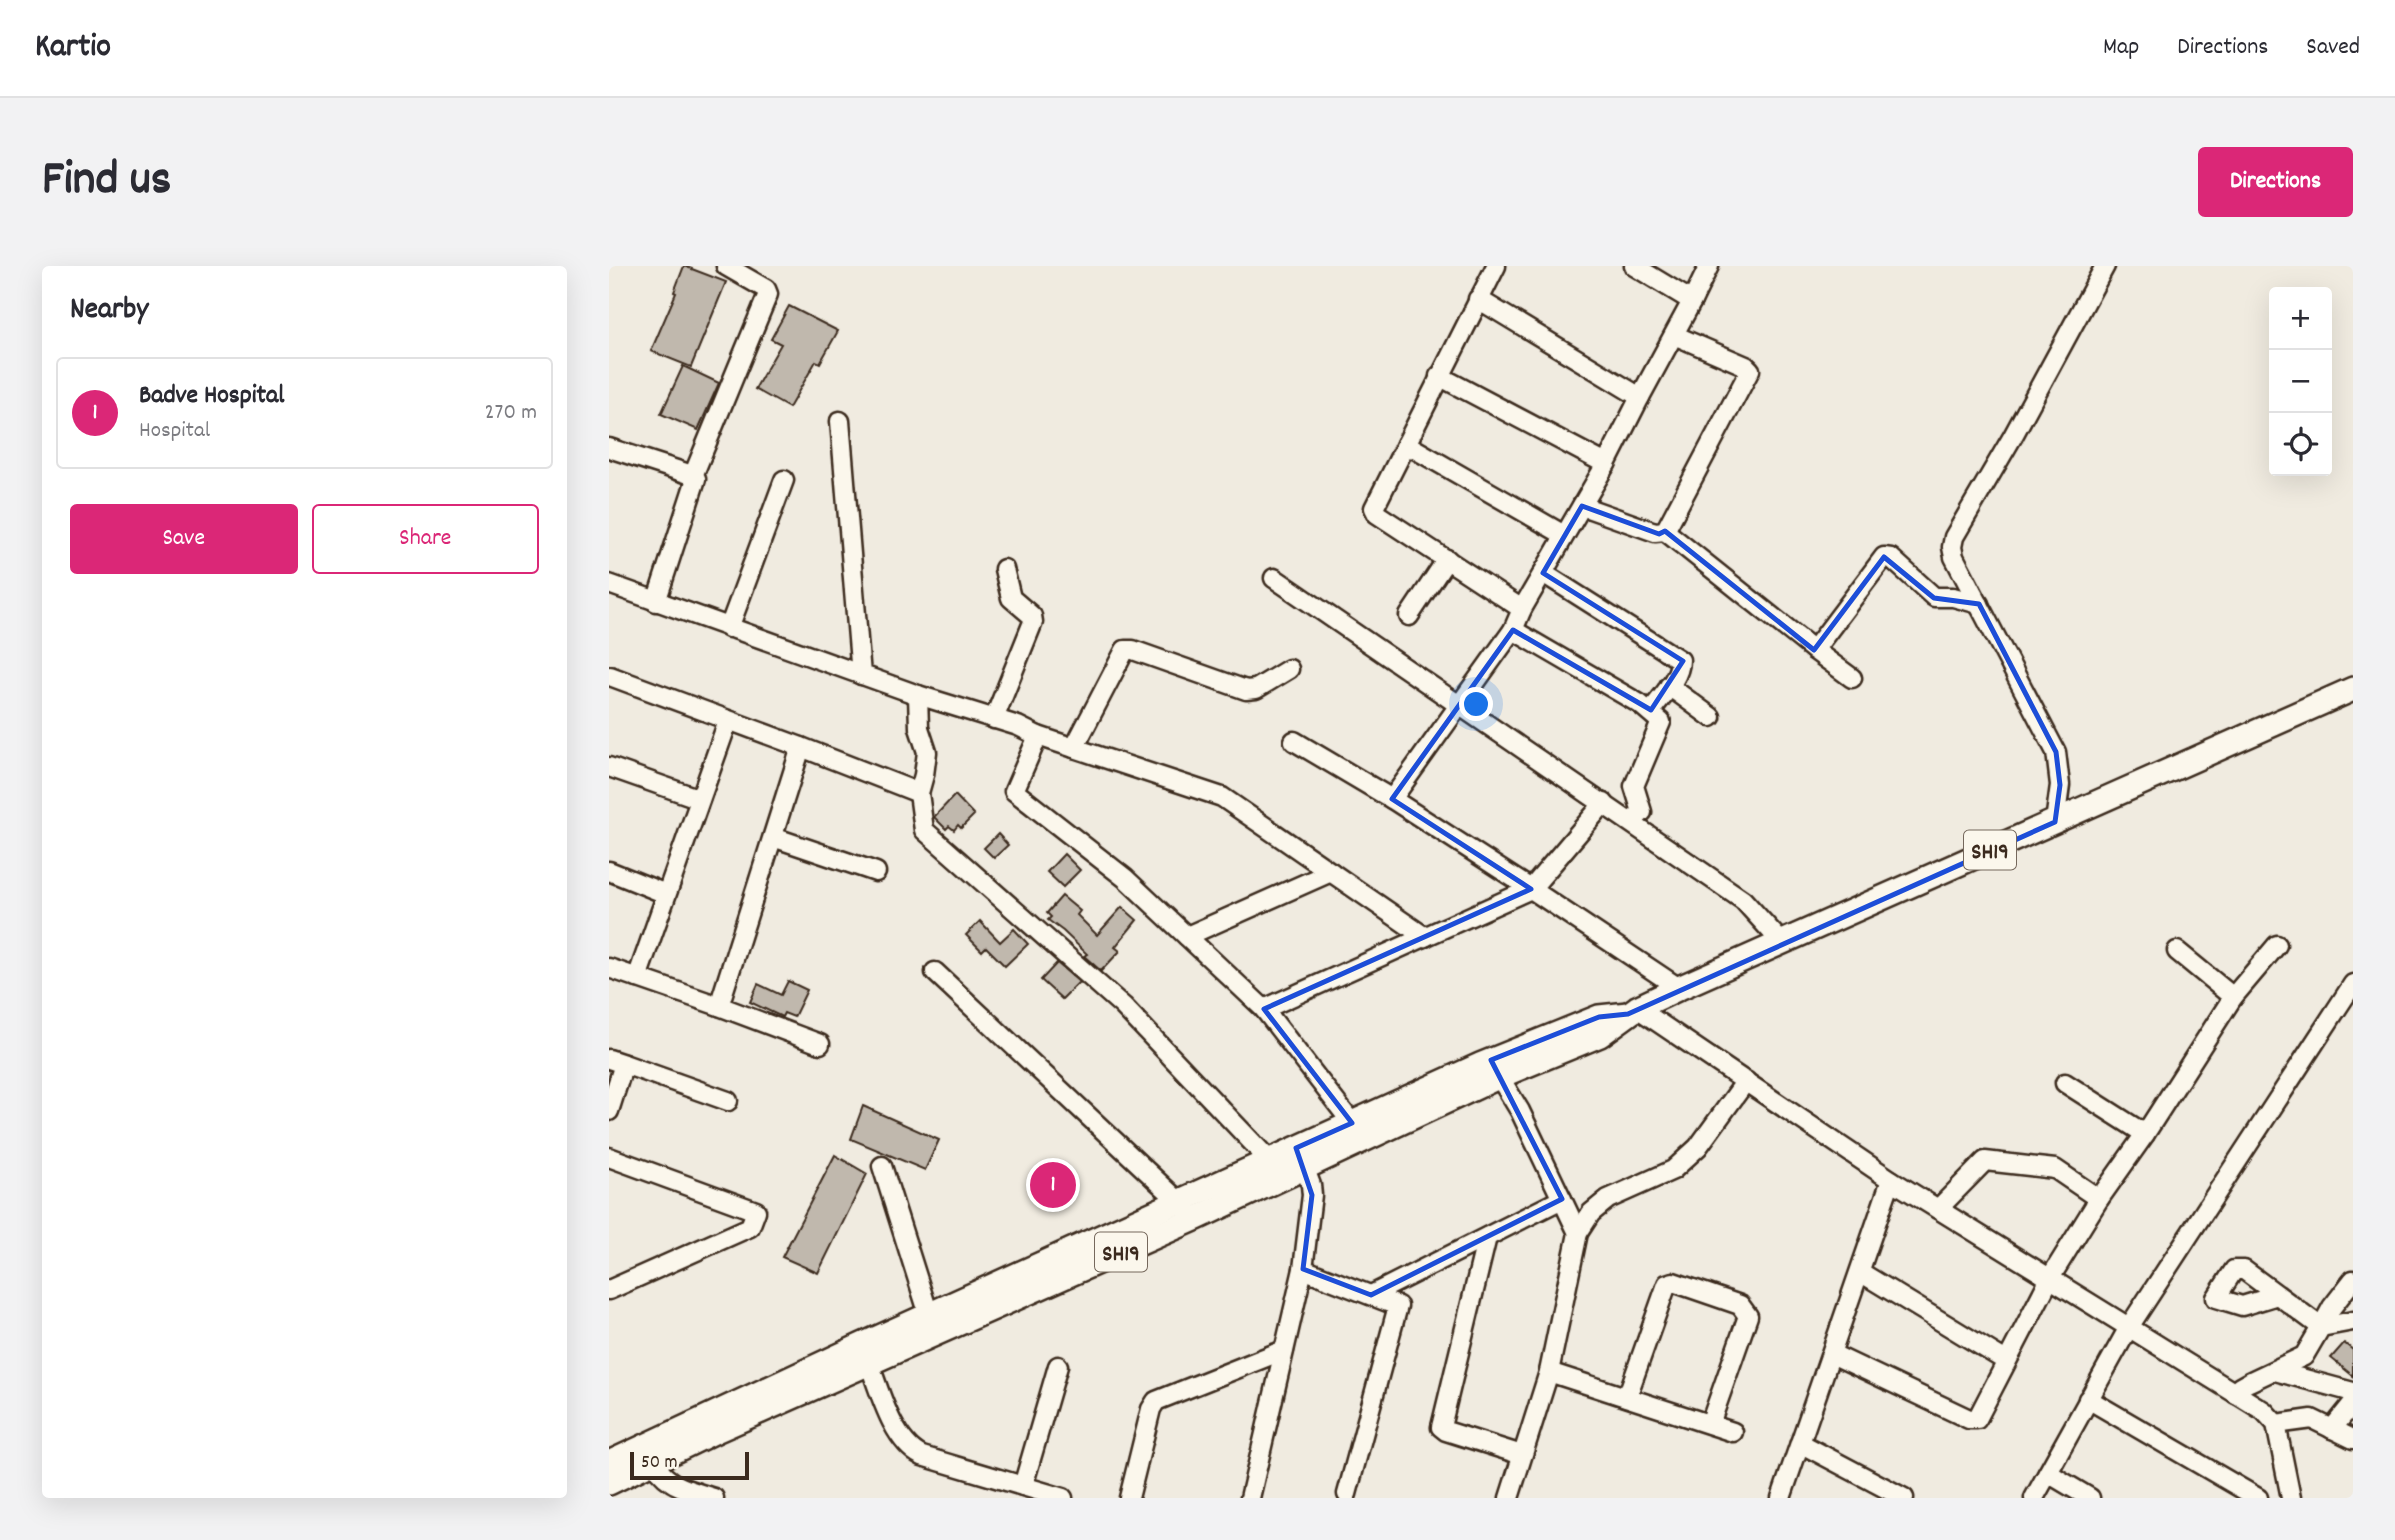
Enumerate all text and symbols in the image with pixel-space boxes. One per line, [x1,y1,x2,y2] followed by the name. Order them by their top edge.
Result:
[35,25,111,72] text: Kartio
[2103,31,2139,65] text: Map
[2177,31,2268,65] text: Directions
[2306,31,2360,65] text: Saved
[42,147,171,217] text: Find us
[2198,147,2353,217] button: Directions
[2269,287,2332,476] map controls
[2269,287,2332,350] button: +
[70,290,148,333] text: Nearby
[2269,350,2332,413] button: −
[139,378,285,415] text: Badve Hospital
[92,397,98,430] text: 1
[485,397,537,430] text: 270 m
[2269,413,2332,476] button: locate
[139,415,210,448] text: Hospital
[70,504,298,574] button: Save
[312,504,539,574] button: Share
[1459,687,1493,721] your location
[1964,830,2016,870] road number: SH19
[1030,1159,1076,1211] pin: 1
[1095,1233,1147,1272] road number: SH19
[630,1449,749,1481] scale bar
[641,1450,678,1477] text: 50 m

